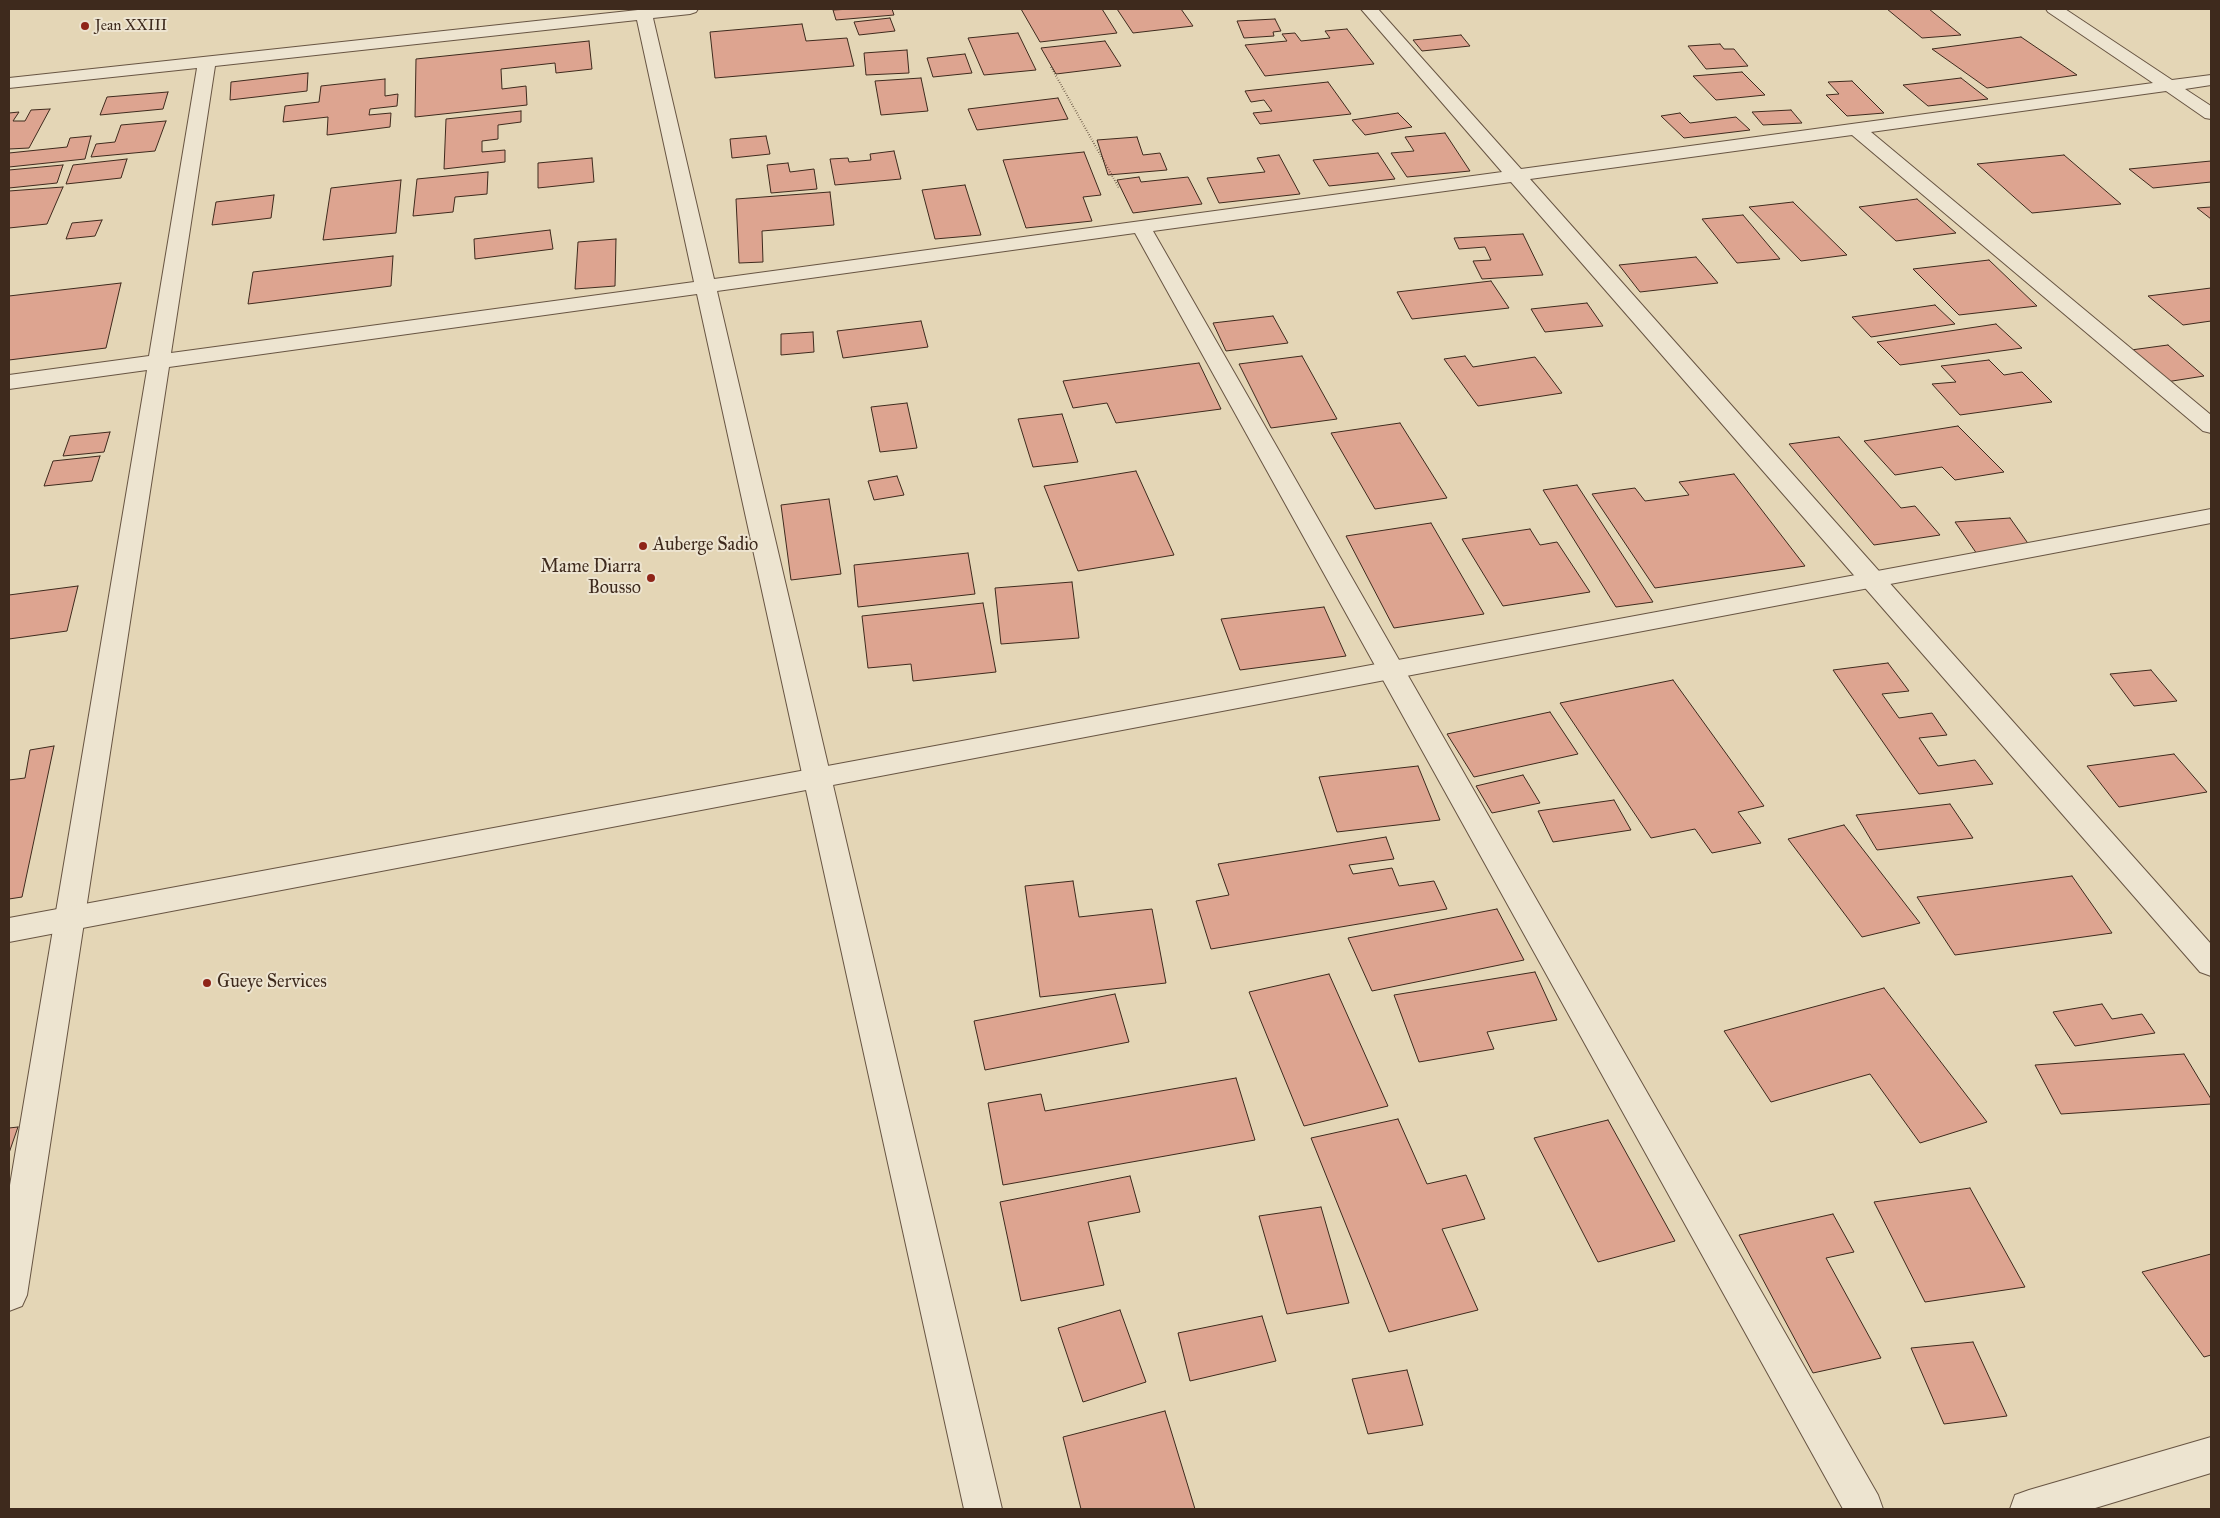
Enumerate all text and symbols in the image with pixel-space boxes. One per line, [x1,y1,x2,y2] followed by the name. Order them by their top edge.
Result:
[95,17,167,35] place label: Jean XXIII
[79,20,91,32] marker: Jean XXIII
[653,535,758,557] place label: Auberge Sadio
[637,540,649,552] marker: Auberge Sadio
[541,557,641,600] place label: Mame Diarra Bousso
[645,572,657,584] marker: Mame Diarra Bousso
[217,972,327,994] place label: Gueye Services
[201,977,213,989] marker: Gueye Services

